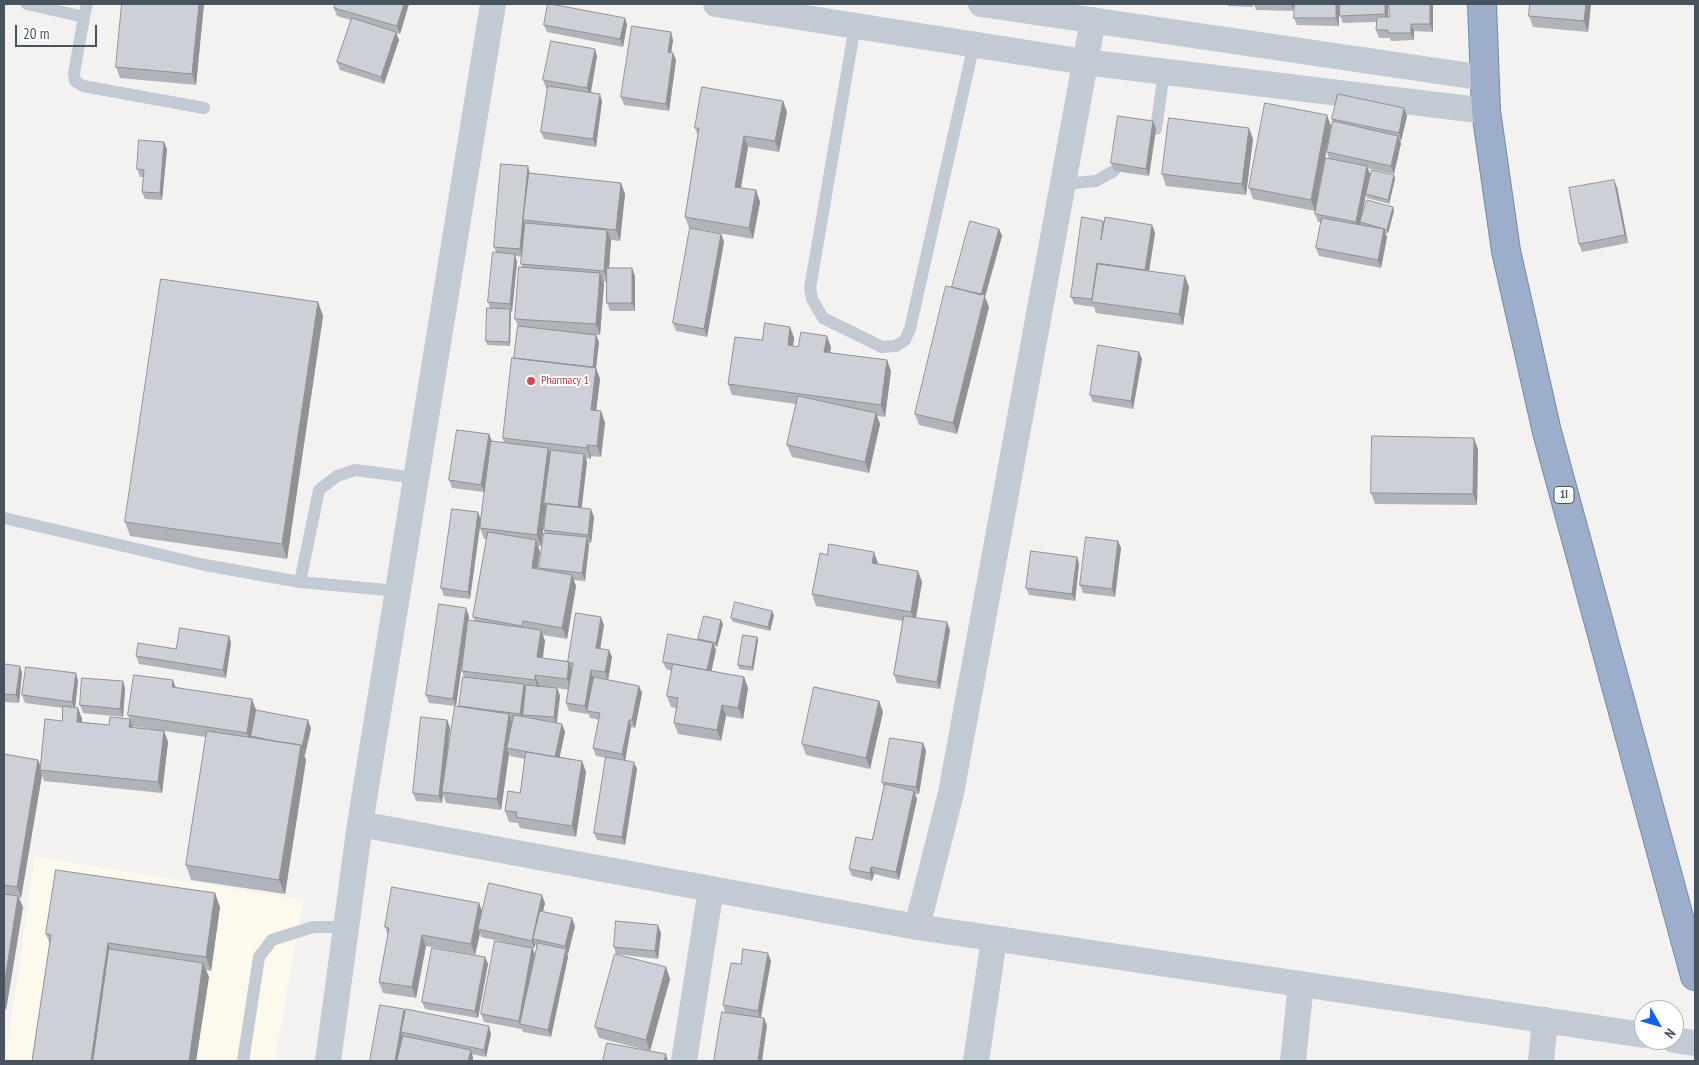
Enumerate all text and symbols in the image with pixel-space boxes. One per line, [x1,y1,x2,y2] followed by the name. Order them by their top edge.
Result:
[18,15,100,47] scale bar
[23,24,49,43] text: 20 m
[541,374,589,388] place label: Pharmacy 1
[525,375,537,387] marker: Pharmacy 1
[1554,486,1574,504] road number: 1I
[1634,1000,1684,1050] north arrow
[1661,1025,1679,1042] text: N

